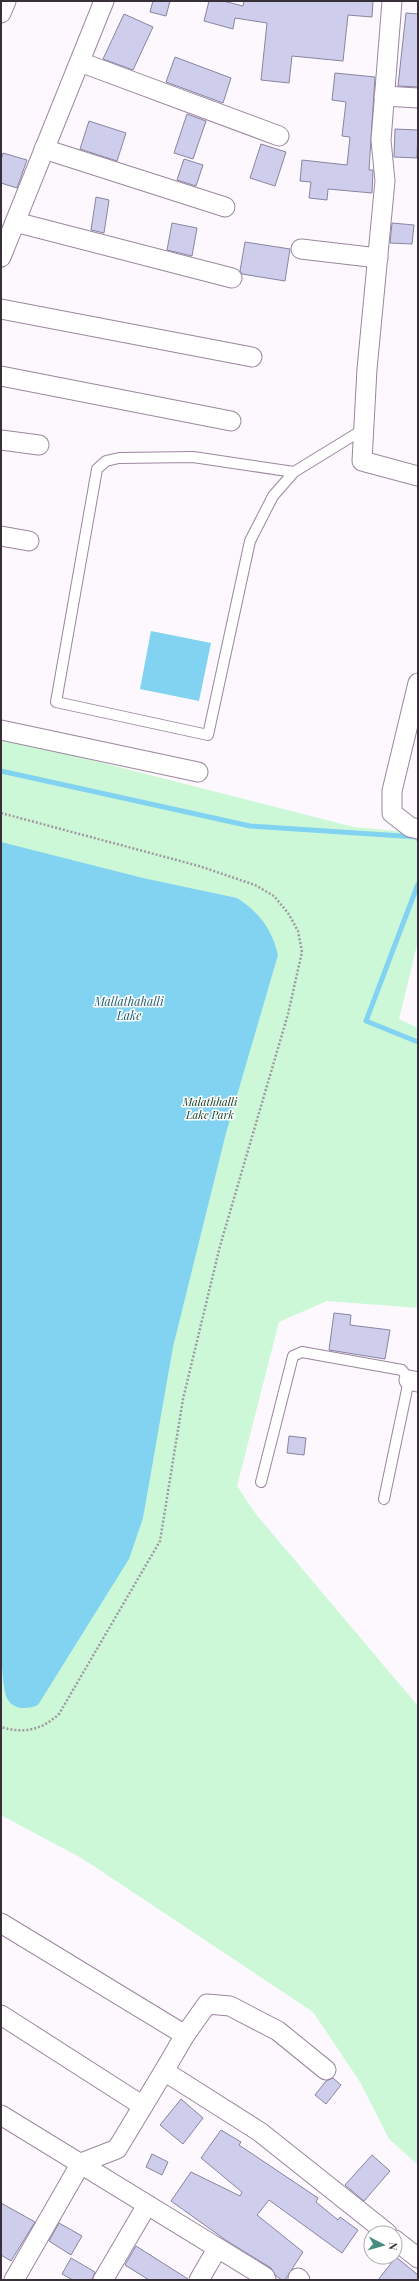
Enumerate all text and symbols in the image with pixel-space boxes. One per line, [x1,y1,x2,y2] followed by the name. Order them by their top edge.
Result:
[93,993,164,1023] water label: Mallathahalli Lake
[182,1094,238,1122] park label: Malathhalli Lake Park
[363,2225,403,2265] north arrow
[386,2241,401,2251] text: N

